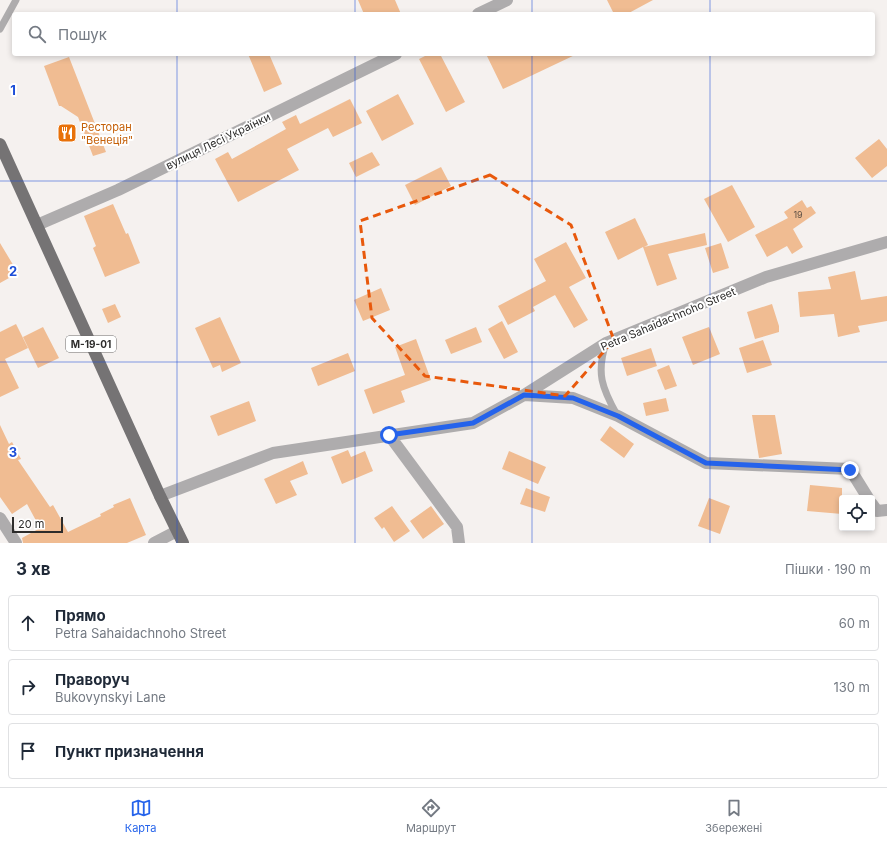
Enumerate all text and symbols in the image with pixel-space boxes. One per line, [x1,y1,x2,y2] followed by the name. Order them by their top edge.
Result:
[12,12,875,56] search box
[26,23,48,45] icon: search
[58,25,107,44] text: Пошук
[10,82,16,98] text: 1
[163,110,273,172] street label: вулиця Лесі Українки
[81,120,133,147] place label: Ресторан "Венеція"
[56,122,78,144] restaurant icon: Ресторан "Венеція"
[793,209,803,220] house number: 19
[9,263,17,279] text: 2
[599,284,738,354] street label: Petra Sahaidachnoho Street
[66,336,116,352] road number: М-19-01
[380,426,398,444] route start
[9,444,17,460] text: 3
[841,461,859,479] route end
[839,495,875,531] map controls
[839,495,875,531] button: locate
[12,515,63,534] scale bar
[18,517,44,531] text: 20 m
[16,559,51,579] text: 3 хв
[785,561,871,577] text: Пішки · 190 m
[55,606,106,625] text: Прямо
[17,612,39,634] icon: ahead
[839,615,870,631] text: 60 m
[55,625,226,641] text: Petra Sahaidachnoho Street
[55,670,129,689] text: Праворуч
[17,676,39,698] icon: right
[833,679,870,695] text: 130 m
[55,689,166,705] text: Bukovynskyi Lane
[17,740,39,762] icon: arrive
[55,742,204,761] text: Пункт призначення
[125,797,156,835] tab: Карта
[406,797,456,835] tab: Маршрут
[705,797,762,835] tab: Збережені

